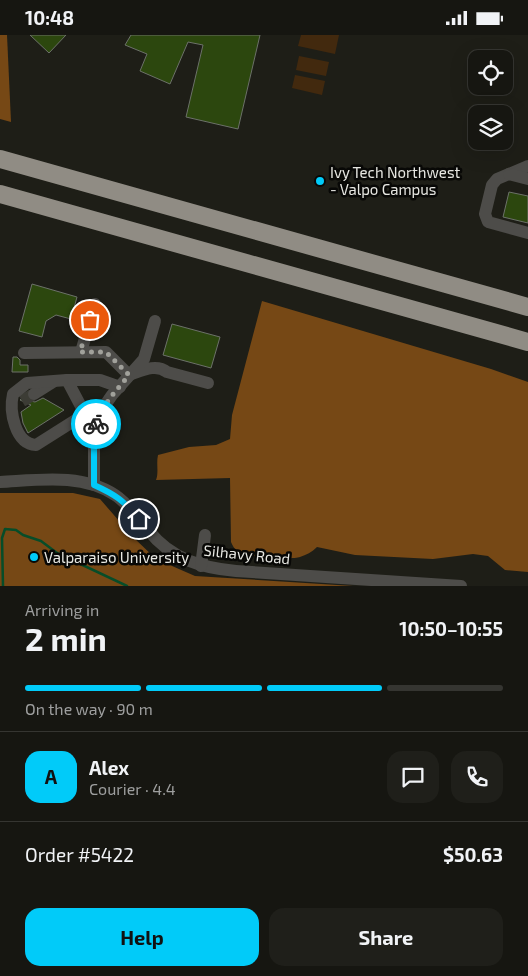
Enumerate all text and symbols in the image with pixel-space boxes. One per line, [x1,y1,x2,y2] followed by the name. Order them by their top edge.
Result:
[25,6,74,29] text: 10:48
[468,50,513,150] map controls
[468,50,513,95] button: locate
[468,105,513,150] button: layers
[330,163,461,198] place label: Ivy Tech Northwest - Valpo Campus
[314,175,326,187] marker: Ivy Tech Northwest - Valpo Campus
[69,299,111,341] pin
[76,306,104,334] icon: bag
[71,399,121,449] courier
[82,410,110,438] icon: bike
[118,498,160,540] pin
[125,505,153,533] icon: home
[203,541,291,567] street label: Silhavy Road
[44,548,189,566] place label: Valparaiso University
[28,551,40,563] marker: Valparaiso University
[25,600,99,619] text: Arriving in
[399,617,503,640] text: 10:50–10:55
[25,619,107,657] text: 2 min
[25,699,153,718] text: On the way · 90 m
[387,751,439,803] button: chat
[451,751,503,803] button: phone
[89,756,129,779] text: Alex
[45,765,57,788] text: A
[89,779,176,798] text: Courier · 4.4
[25,843,134,866] text: Order #5422
[443,843,503,866] text: $50.63
[25,908,259,966] button: Help
[269,908,503,966] button: Share

